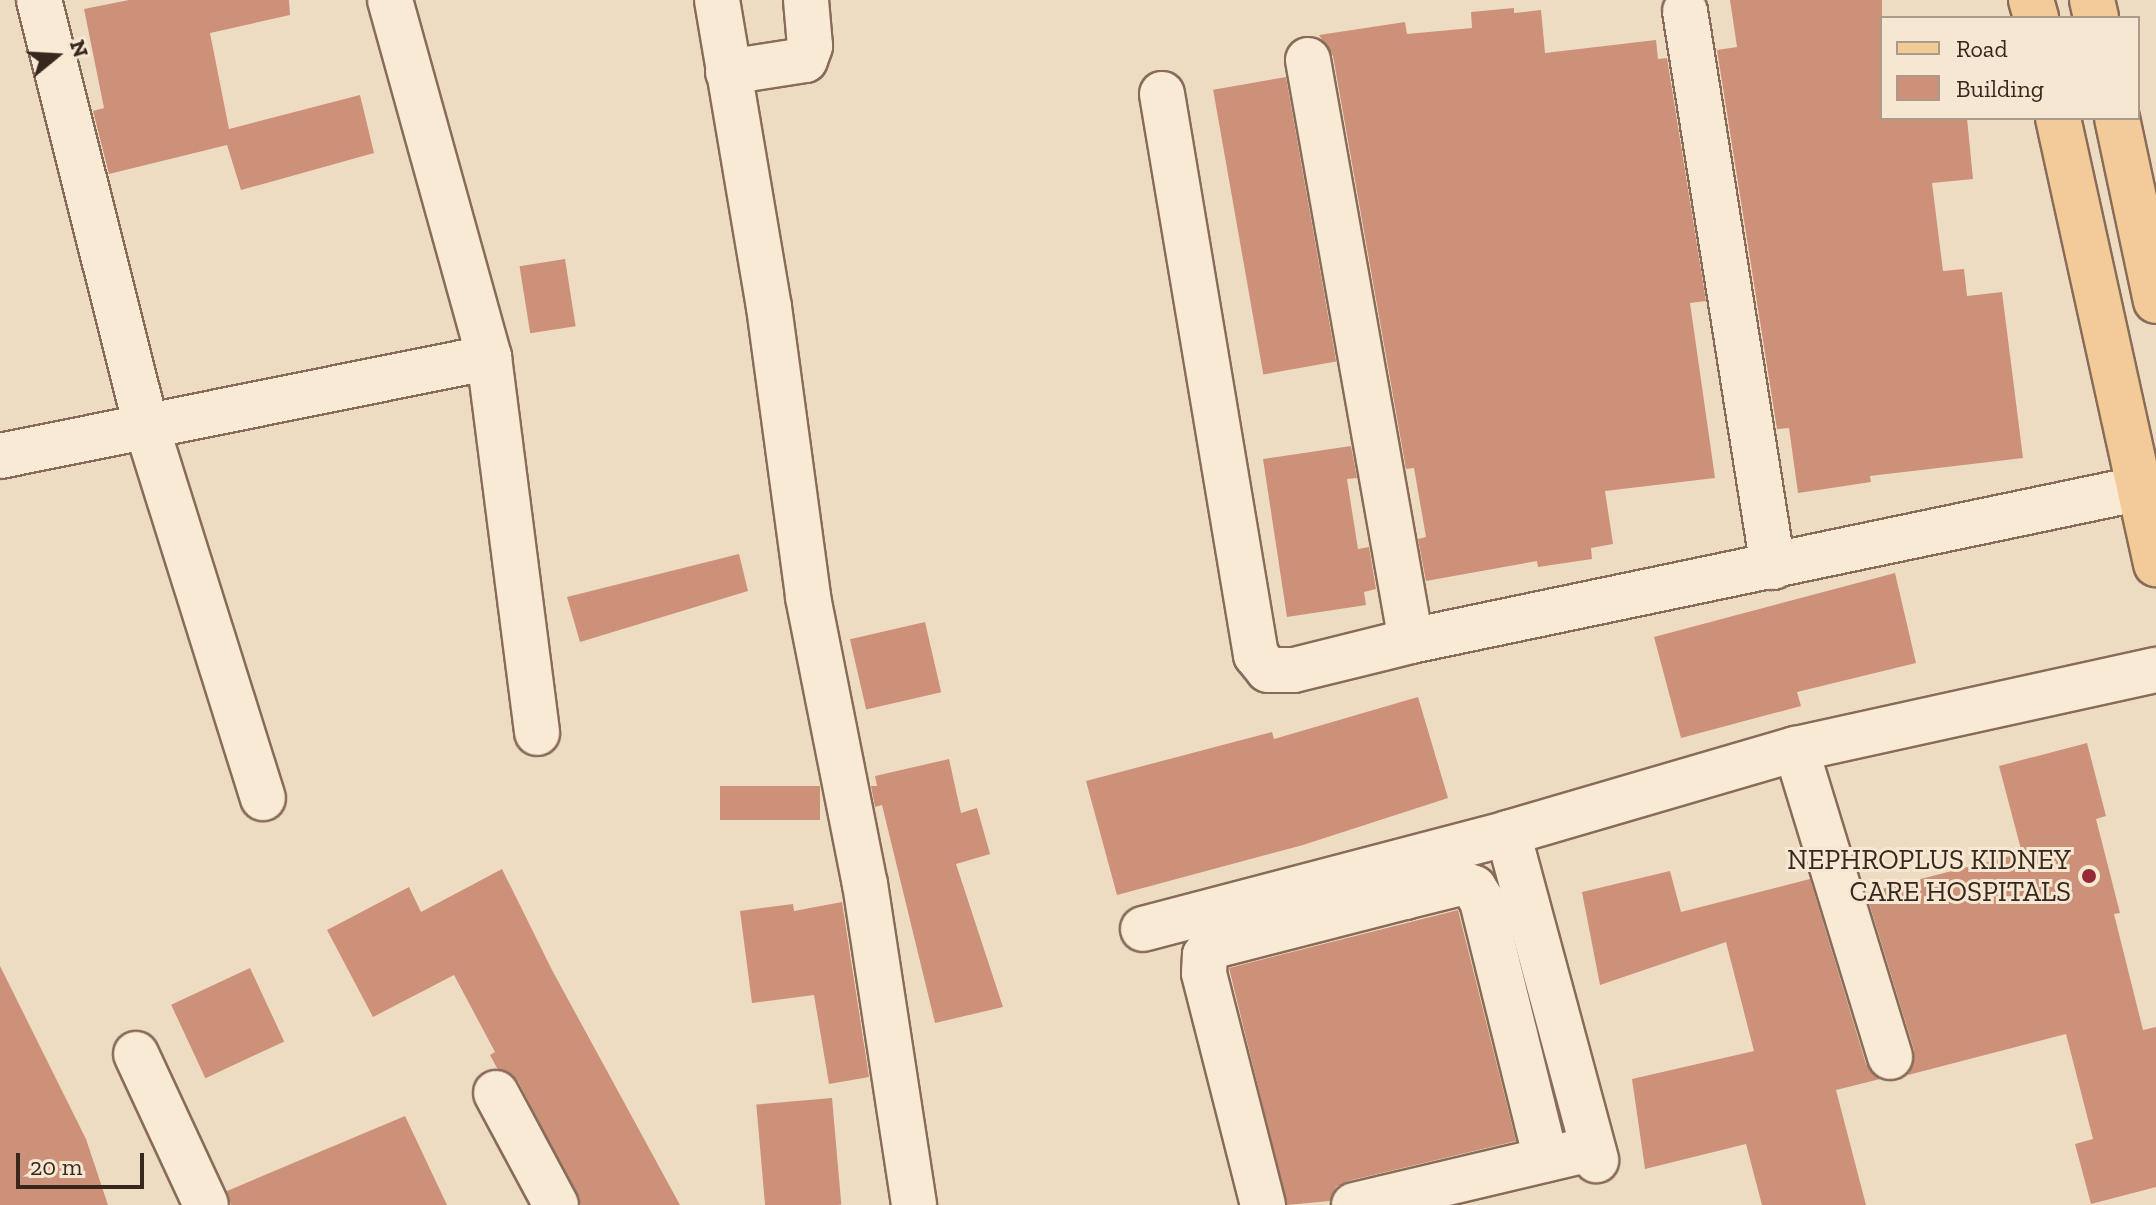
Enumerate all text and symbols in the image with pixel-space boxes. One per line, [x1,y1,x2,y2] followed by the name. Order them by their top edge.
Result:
[16,16,96,96] north arrow
[1880,16,2140,120] legend
[1956,34,2008,63] text: Road
[64,36,95,61] text: N
[1956,74,2044,103] text: Building
[1787,843,2071,909] place label: NEPHROPLUS KIDNEY CARE HOSPITALS
[2078,865,2100,887] marker: NEPHROPLUS KIDNEY CARE HOSPITALS
[20,1137,148,1187] scale bar
[30,1152,82,1181] text: 20 m

